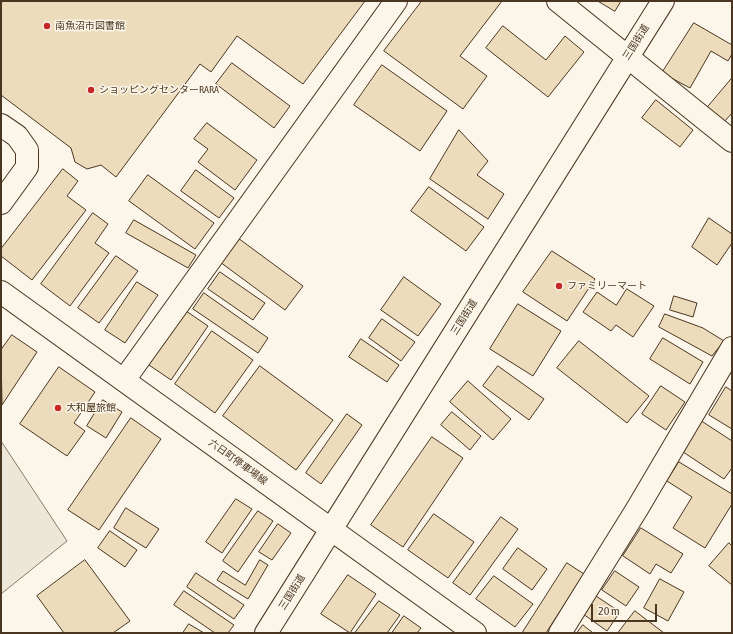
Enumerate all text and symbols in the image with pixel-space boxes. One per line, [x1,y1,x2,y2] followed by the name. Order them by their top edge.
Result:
[55,20,125,32] place label: 南魚沼市図書館
[42,21,52,31] marker: 南魚沼市図書館
[620,22,652,62] street label: 三国街道
[99,84,219,96] place label: ショッピングセンターRARA
[86,85,96,95] marker: ショッピングセンターRARA
[567,280,647,292] place label: ファミリーマート
[554,281,564,291] marker: ファミリーマート
[448,297,480,337] street label: 三国街道
[66,402,116,414] place label: 大和屋旅館
[53,403,63,413] marker: 大和屋旅館
[206,437,270,487] street label: 六日町停車場線
[276,572,308,612] street label: 三国街道
[593,596,659,622] scale bar
[598,604,620,618] text: 20 m

